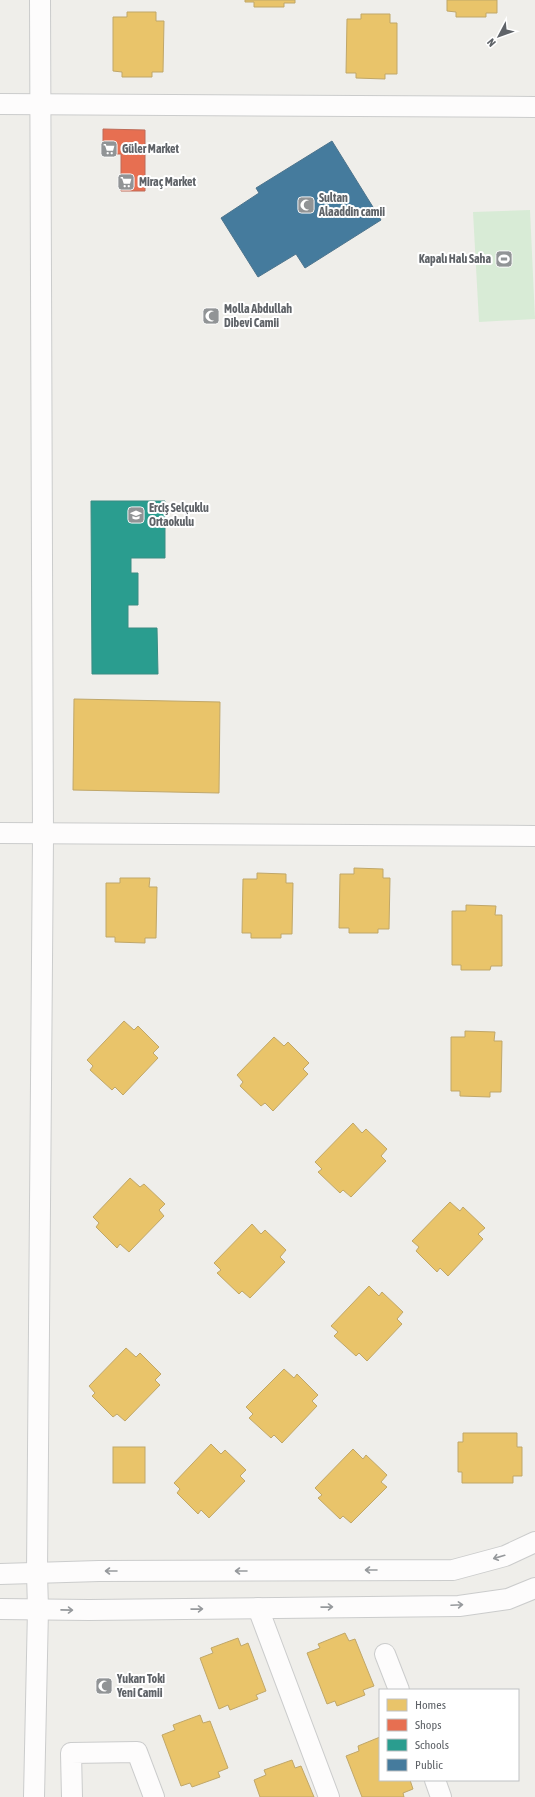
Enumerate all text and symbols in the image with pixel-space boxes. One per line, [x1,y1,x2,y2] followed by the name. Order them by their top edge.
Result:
[479,16,519,56] north arrow
[485,36,498,49] text: N
[99,139,119,159] supermarket icon: Güler Market
[122,142,179,156] place label: Güler Market
[116,172,136,192] supermarket icon: Miraç Market
[139,175,196,189] place label: Miraç Market
[318,191,385,219] place label: Sultan Alaaddin camii
[296,195,316,215] mosque icon: Sultan Alaaddin camii
[494,249,514,269] sports icon: Kapalı Halı Saha
[419,252,491,266] place label: Kapalı Halı Saha
[224,302,292,330] place label: Molla Abdullah Dibevi Camii
[201,306,221,326] mosque icon: Molla Abdullah Dibevi Camii
[149,501,209,529] place label: Erciş Selçuklu Ortaokulu
[126,505,146,525] school or university icon: Erciş Selçuklu Ortaokulu
[493,1554,506,1561] one-way arrow
[365,1566,378,1574] one-way arrow
[105,1567,118,1575] one-way arrow
[235,1567,248,1575] one-way arrow
[450,1602,463,1609] one-way arrow
[320,1603,333,1611] one-way arrow
[190,1605,203,1613] one-way arrow
[60,1606,73,1614] one-way arrow
[116,1672,165,1700] place label: Yukarı Toki Yeni Camii
[94,1676,114,1696] mosque icon: Yukarı Toki Yeni Camii
[379,1689,519,1781] legend
[415,1698,446,1712] text: Homes
[415,1718,441,1732] text: Shops
[415,1738,449,1752] text: Schools
[415,1758,443,1772] text: Public

